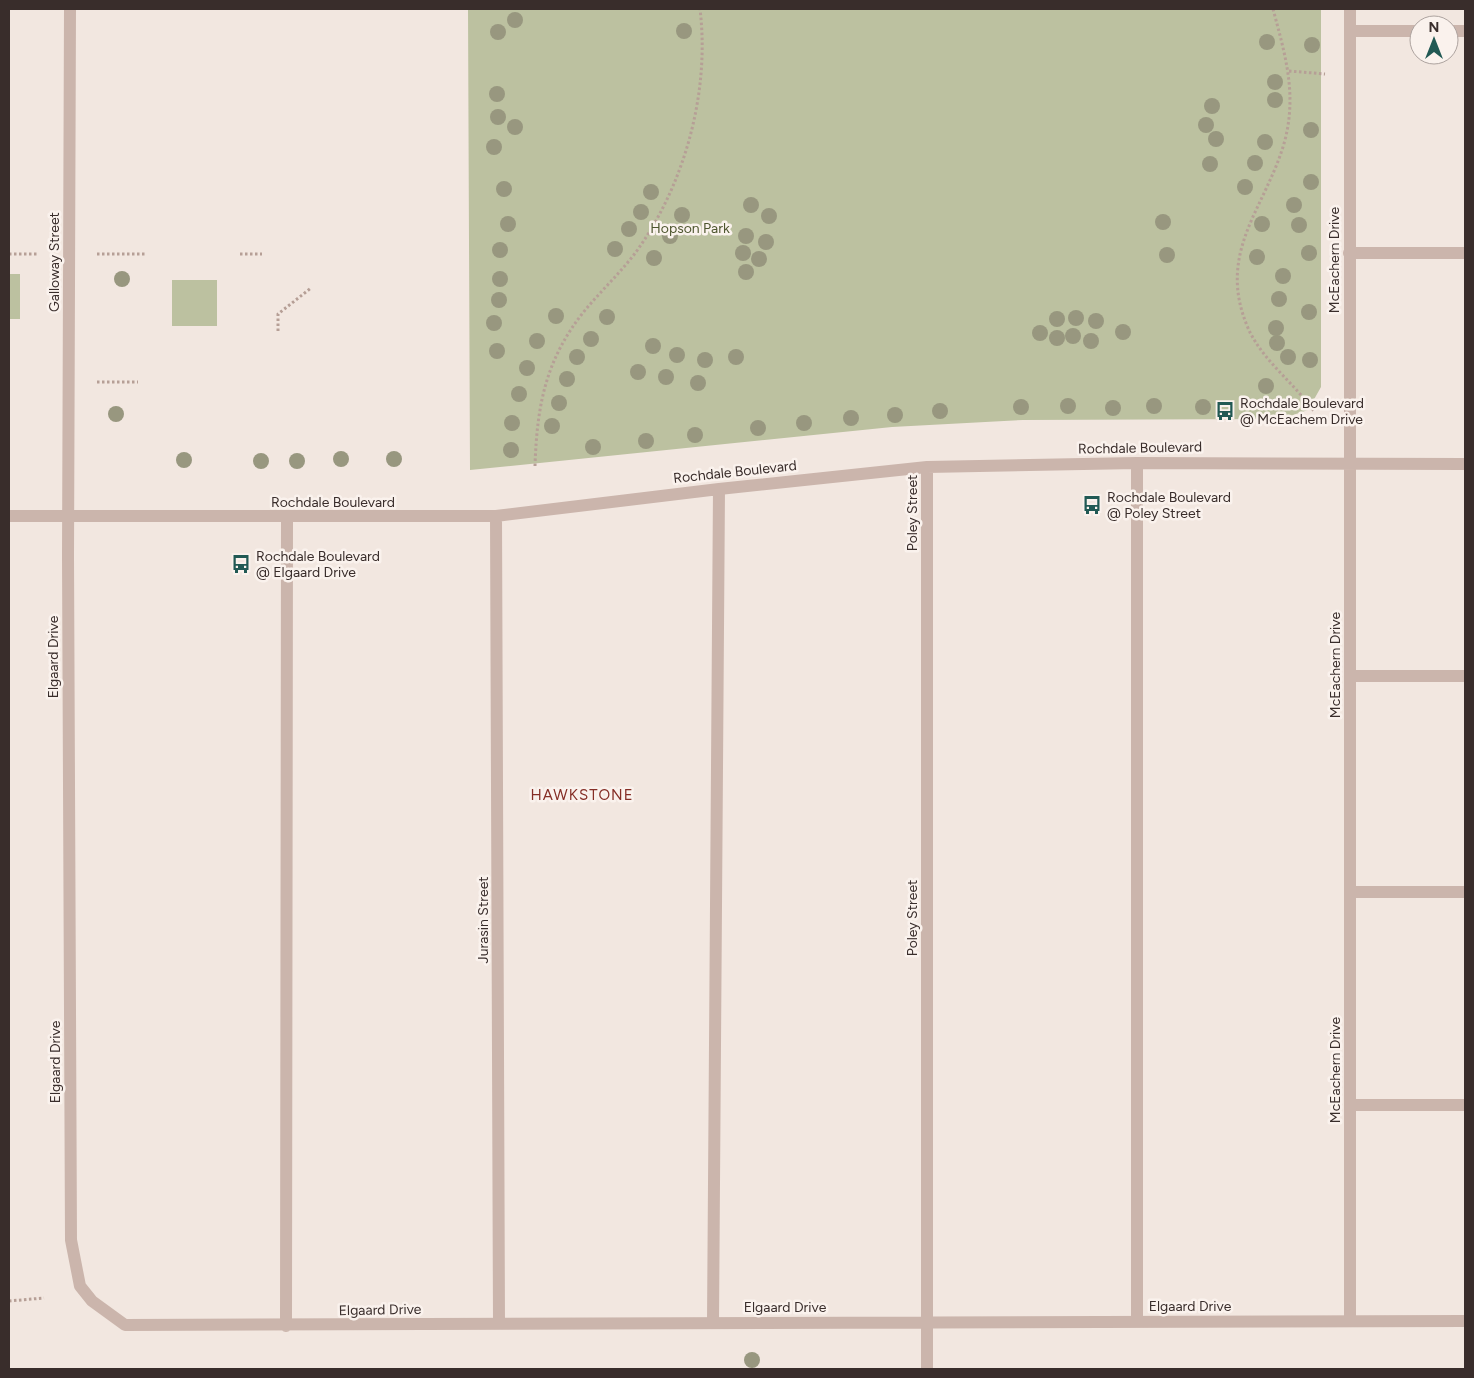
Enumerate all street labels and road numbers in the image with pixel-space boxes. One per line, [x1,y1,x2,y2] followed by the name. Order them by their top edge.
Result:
[1326,207,1343,313] street label: McEachern Drive
[46,212,63,312] street label: Galloway Street
[1078,438,1202,458] street label: Rochdale Boulevard
[672,457,798,487] street label: Rochdale Boulevard
[904,475,921,551] street label: Poley Street
[271,494,395,511] street label: Rochdale Boulevard
[1327,612,1344,718] street label: McEachern Drive
[45,615,62,698] street label: Elgaard Drive
[475,876,492,964] street label: Jurasin Street
[904,880,921,956] street label: Poley Street
[1327,1017,1344,1123] street label: McEachern Drive
[47,1020,64,1103] street label: Elgaard Drive
[1149,1298,1232,1315] street label: Elgaard Drive
[744,1299,827,1316] street label: Elgaard Drive
[339,1301,422,1319] street label: Elgaard Drive

